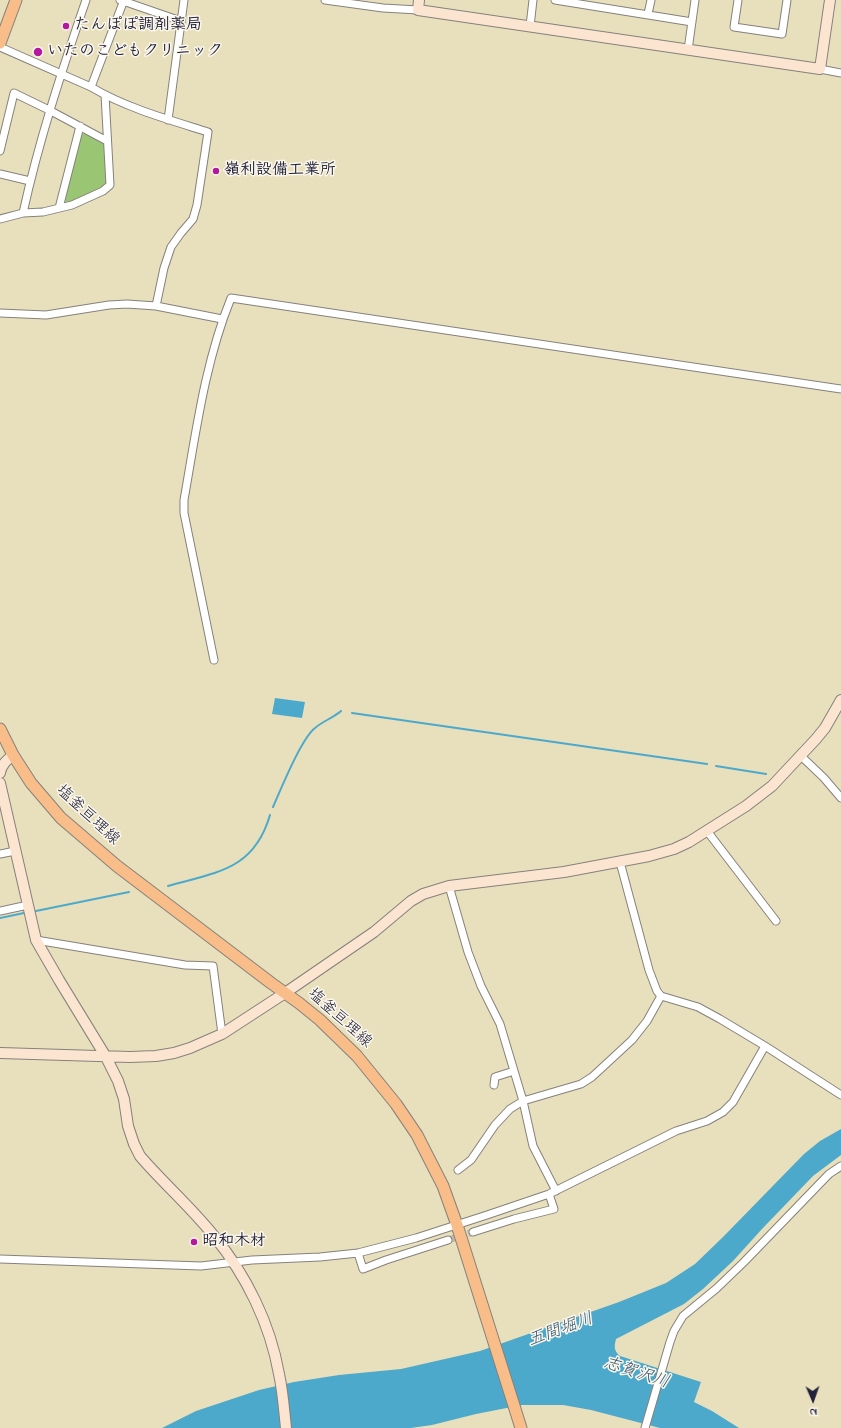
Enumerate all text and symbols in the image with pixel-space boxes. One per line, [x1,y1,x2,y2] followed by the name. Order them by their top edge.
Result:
[74,16,202,36] place label: たんぽぽ調剤薬局
[61,21,71,31] marker: たんぽぽ調剤薬局
[47,42,223,62] place label: いたのこどもクリニック
[32,46,44,58] marker: いたのこどもクリニック
[224,161,336,181] place label: 嶺利設備工業所
[211,166,221,176] marker: 嶺利設備工業所
[51,782,123,850] street label: 塩釜亘理線
[303,985,375,1053] street label: 塩釜亘理線
[202,1232,266,1252] place label: 昭和木材
[189,1237,199,1247] marker: 昭和木材
[526,1310,596,1352] water label: 五間堀川
[601,1354,671,1394] water label: 志賀沢川
[793,1380,833,1420] north arrow
[809,1404,817,1420] text: N

